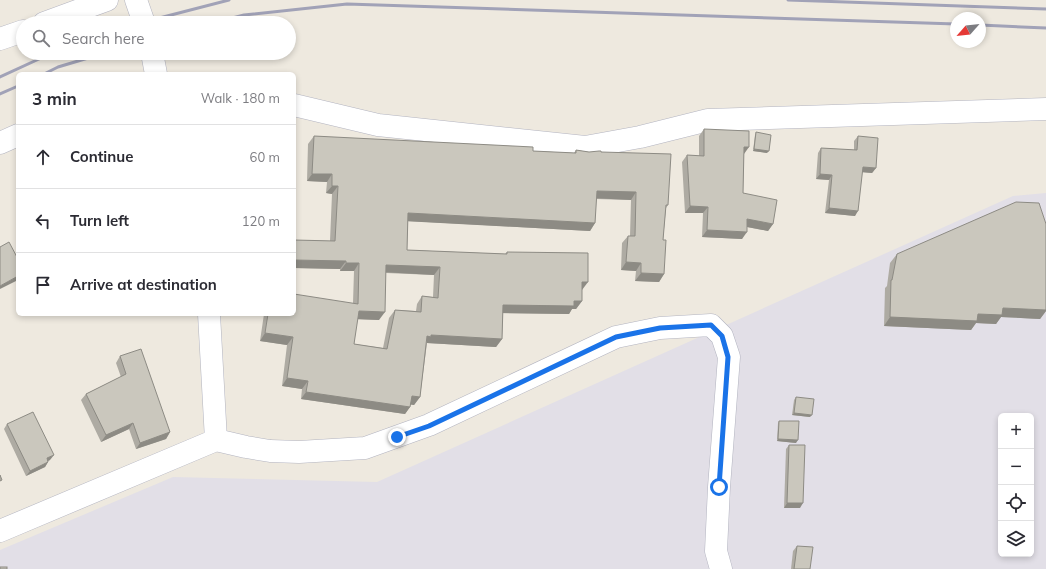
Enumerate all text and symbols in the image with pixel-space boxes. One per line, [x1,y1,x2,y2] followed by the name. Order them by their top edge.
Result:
[950,12,986,48] north arrow
[16,16,296,60] search box
[30,27,52,49] icon: search
[62,29,144,48] text: Search here
[32,88,77,109] text: 3 min
[201,90,280,106] text: Walk · 180 m
[32,146,54,168] icon: ahead
[70,147,133,166] text: Continue
[250,149,280,165] text: 60 m
[32,210,54,232] icon: left
[70,211,129,230] text: Turn left
[242,213,280,229] text: 120 m
[32,274,54,296] icon: arrive
[70,275,217,294] text: Arrive at destination
[998,413,1034,557] map controls
[998,413,1034,449] button: +
[388,428,406,446] route end
[998,449,1034,485] button: −
[710,478,728,496] route start
[998,485,1034,521] button: locate
[998,521,1034,557] button: layers

